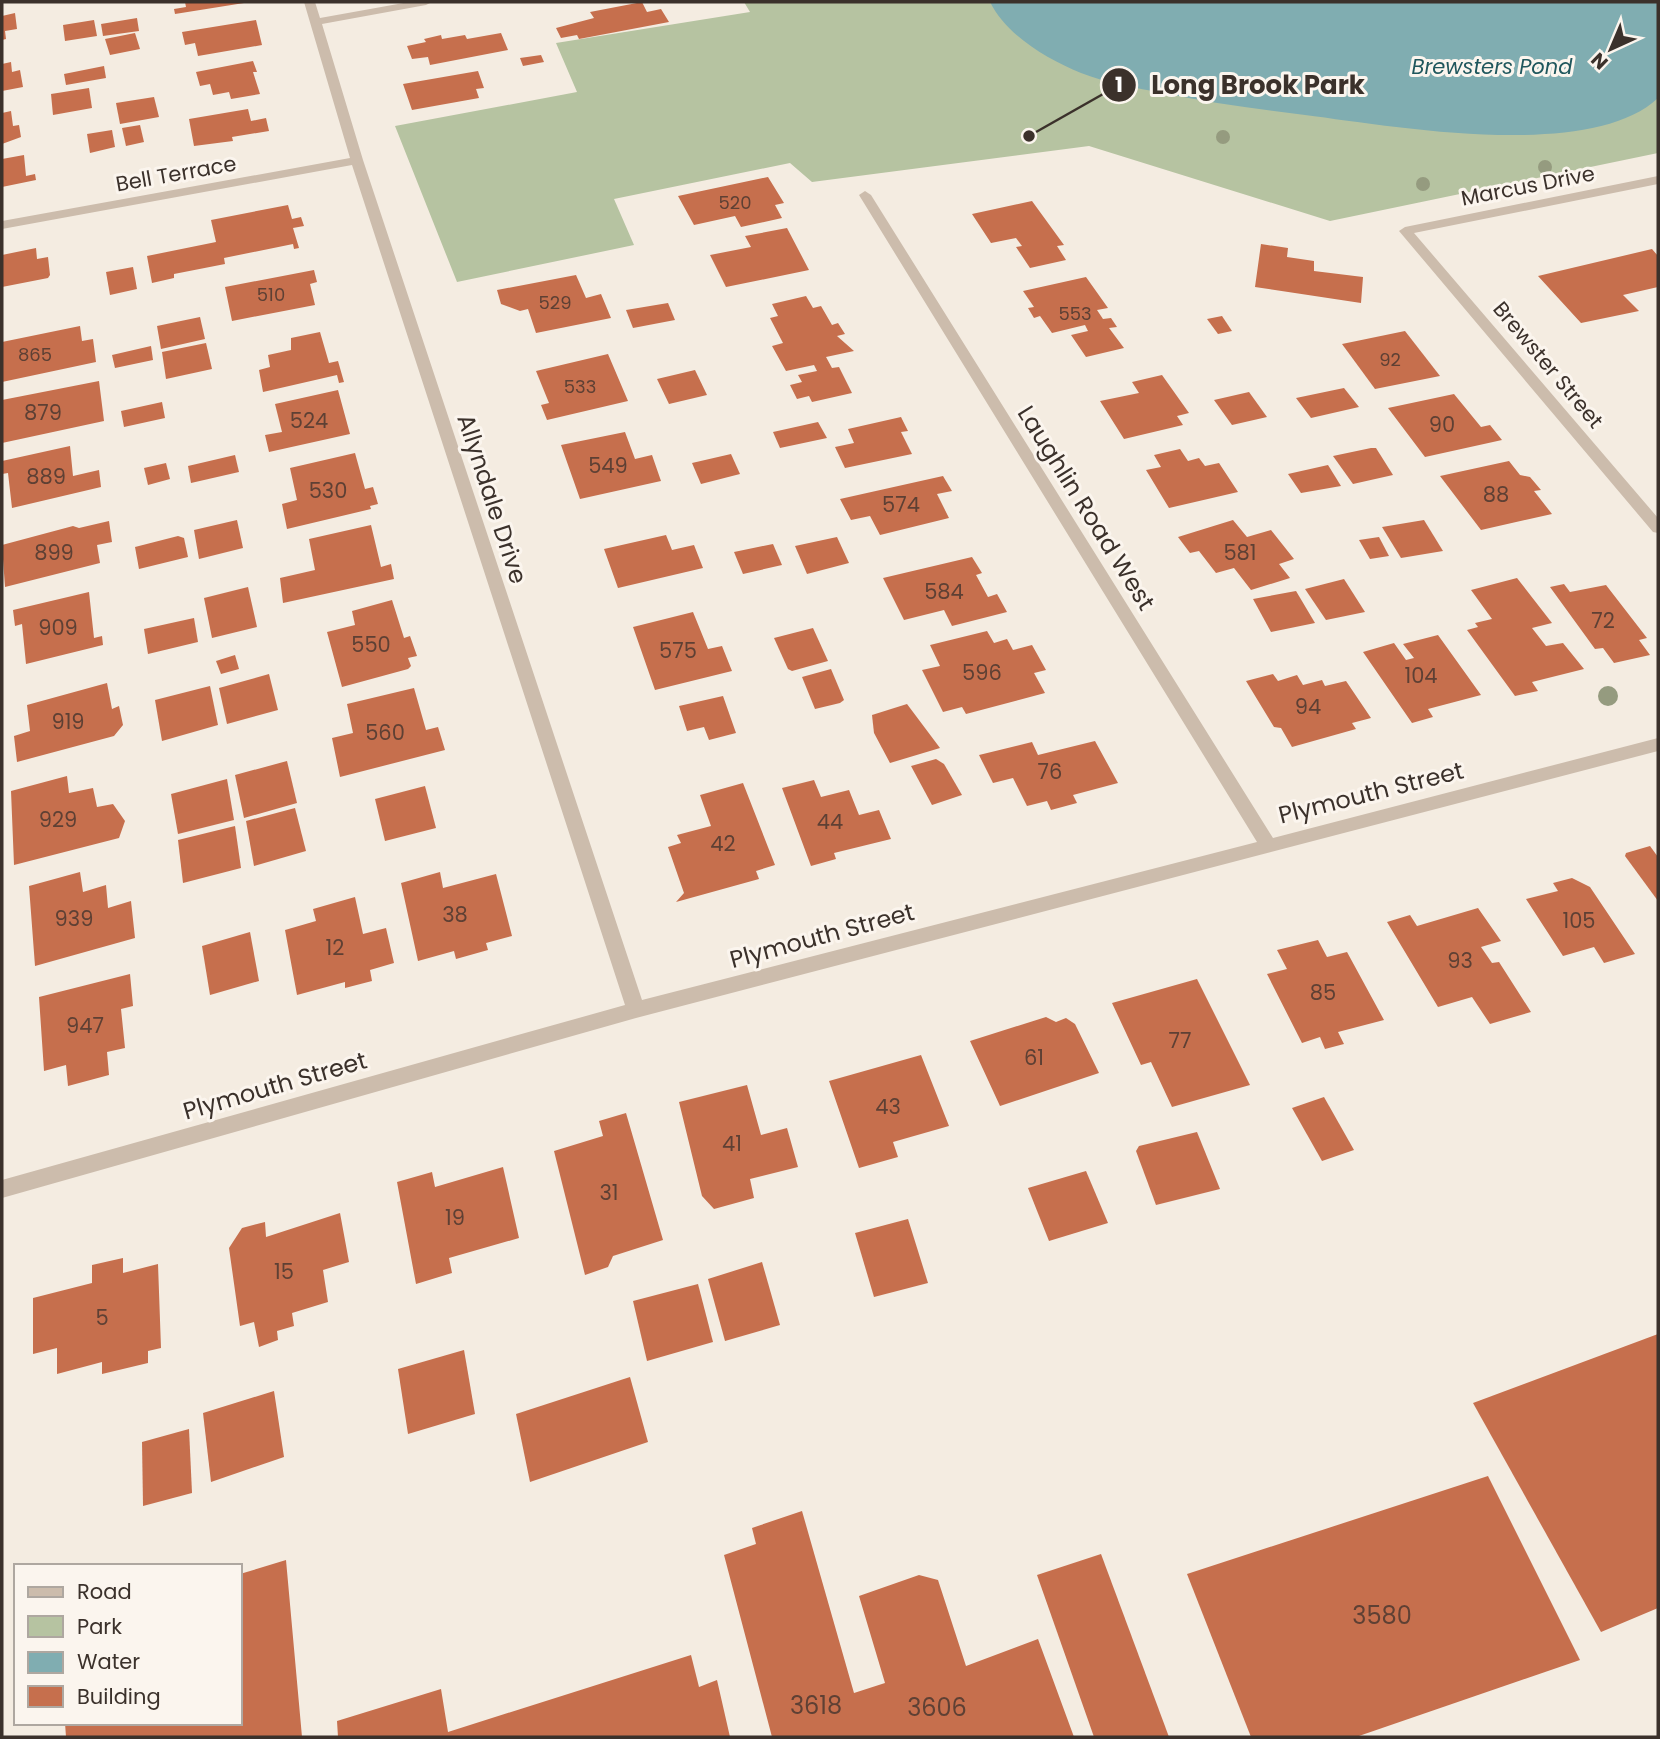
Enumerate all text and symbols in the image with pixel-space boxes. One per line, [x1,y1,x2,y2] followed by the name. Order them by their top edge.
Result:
[1576,14,1646,84] north arrow
[1585,46,1614,76] text: N
[1412,52,1573,81] water label: Brewsters Pond
[1102,61,1379,108] callout: Long Brook Park
[1151,67,1365,103] text: Long Brook Park
[1115,70,1123,99] text: 1
[113,149,238,198] street label: Bell Terrace
[1459,158,1597,213] street label: Marcus Drive
[719,190,751,215] house number: 520
[257,282,285,307] house number: 510
[539,290,572,315] house number: 529
[1487,295,1610,434] street label: Brewster Street
[1058,301,1092,326] house number: 553
[18,342,52,367] house number: 865
[1379,347,1401,372] house number: 92
[564,374,596,399] house number: 533
[24,398,62,427] house number: 879
[1010,399,1163,616] street label: Laughlin Road West
[290,406,328,435] house number: 524
[449,410,535,588] street label: Allyndale Drive
[1429,410,1455,439] house number: 90
[588,451,628,480] house number: 549
[26,462,66,491] house number: 889
[309,476,347,505] house number: 530
[1483,480,1509,509] house number: 88
[882,490,920,519] house number: 574
[34,538,74,567] house number: 899
[1223,538,1257,567] house number: 581
[924,577,964,606] house number: 584
[1591,606,1615,635] house number: 72
[38,613,78,642] house number: 909
[351,630,391,659] house number: 550
[659,636,697,665] house number: 575
[962,658,1002,687] house number: 596
[1404,661,1438,690] house number: 104
[1295,692,1321,721] house number: 94
[51,707,85,736] house number: 919
[365,718,405,747] house number: 560
[1275,754,1467,831] street label: Plymouth Street
[1038,757,1062,786] house number: 76
[39,805,77,834] house number: 929
[817,807,843,836] house number: 44
[710,829,736,858] house number: 42
[726,895,918,976] street label: Plymouth Street
[442,900,468,929] house number: 38
[55,904,93,933] house number: 939
[1562,906,1596,935] house number: 105
[326,933,344,962] house number: 12
[1447,946,1473,975] house number: 93
[1310,978,1336,1007] house number: 85
[66,1011,104,1040] house number: 947
[1169,1026,1191,1055] house number: 77
[1024,1043,1044,1072] house number: 61
[179,1044,371,1128] street label: Plymouth Street
[875,1092,901,1121] house number: 43
[722,1129,742,1158] house number: 41
[599,1178,619,1207] house number: 31
[445,1203,465,1232] house number: 19
[274,1257,294,1286] house number: 15
[95,1303,109,1332] house number: 5
[14,1564,242,1725] legend
[77,1577,132,1606] text: Road
[1352,1599,1412,1632] house number: 3580
[77,1612,122,1641] text: Park
[77,1647,140,1676] text: Water
[77,1682,161,1711] text: Building
[790,1689,842,1722] house number: 3618
[907,1691,967,1724] house number: 3606

